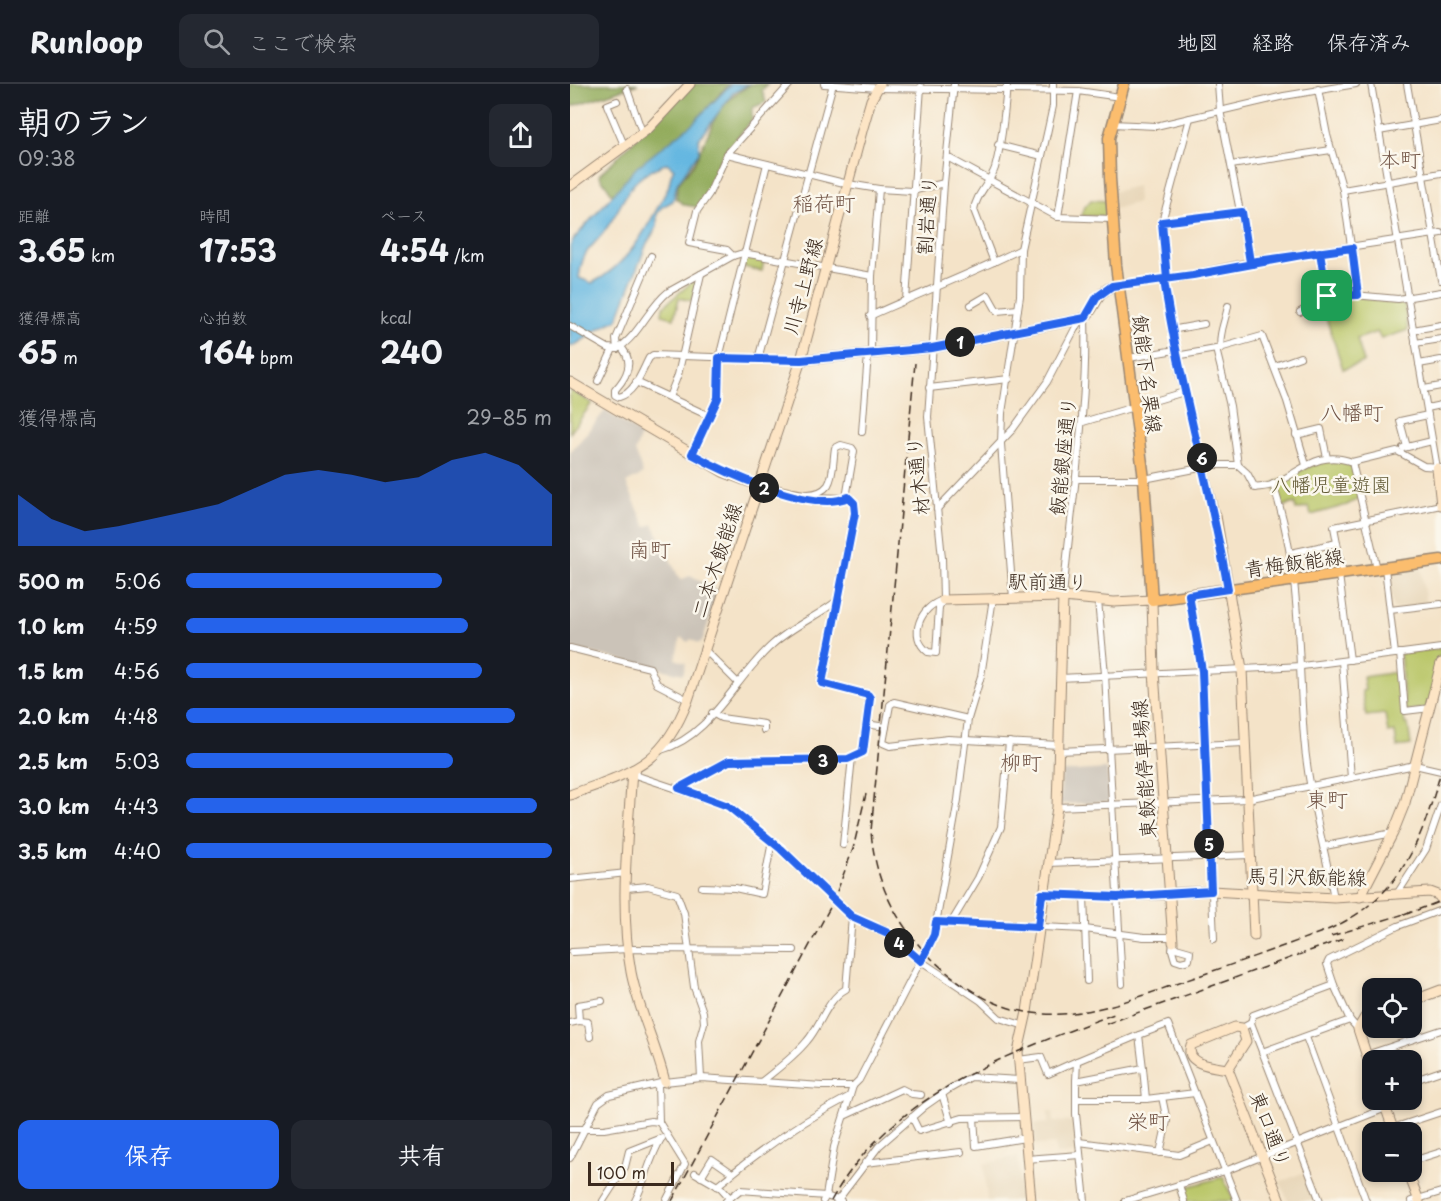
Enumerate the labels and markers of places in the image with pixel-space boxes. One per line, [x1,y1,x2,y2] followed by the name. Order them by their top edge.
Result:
[1301,270,1352,321] pin
[945,327,975,357] pin: 1
[1187,443,1217,473] pin: 6
[749,473,779,503] pin: 2
[808,745,838,775] pin: 3
[1194,829,1224,859] pin: 5
[884,928,914,958] pin: 4

